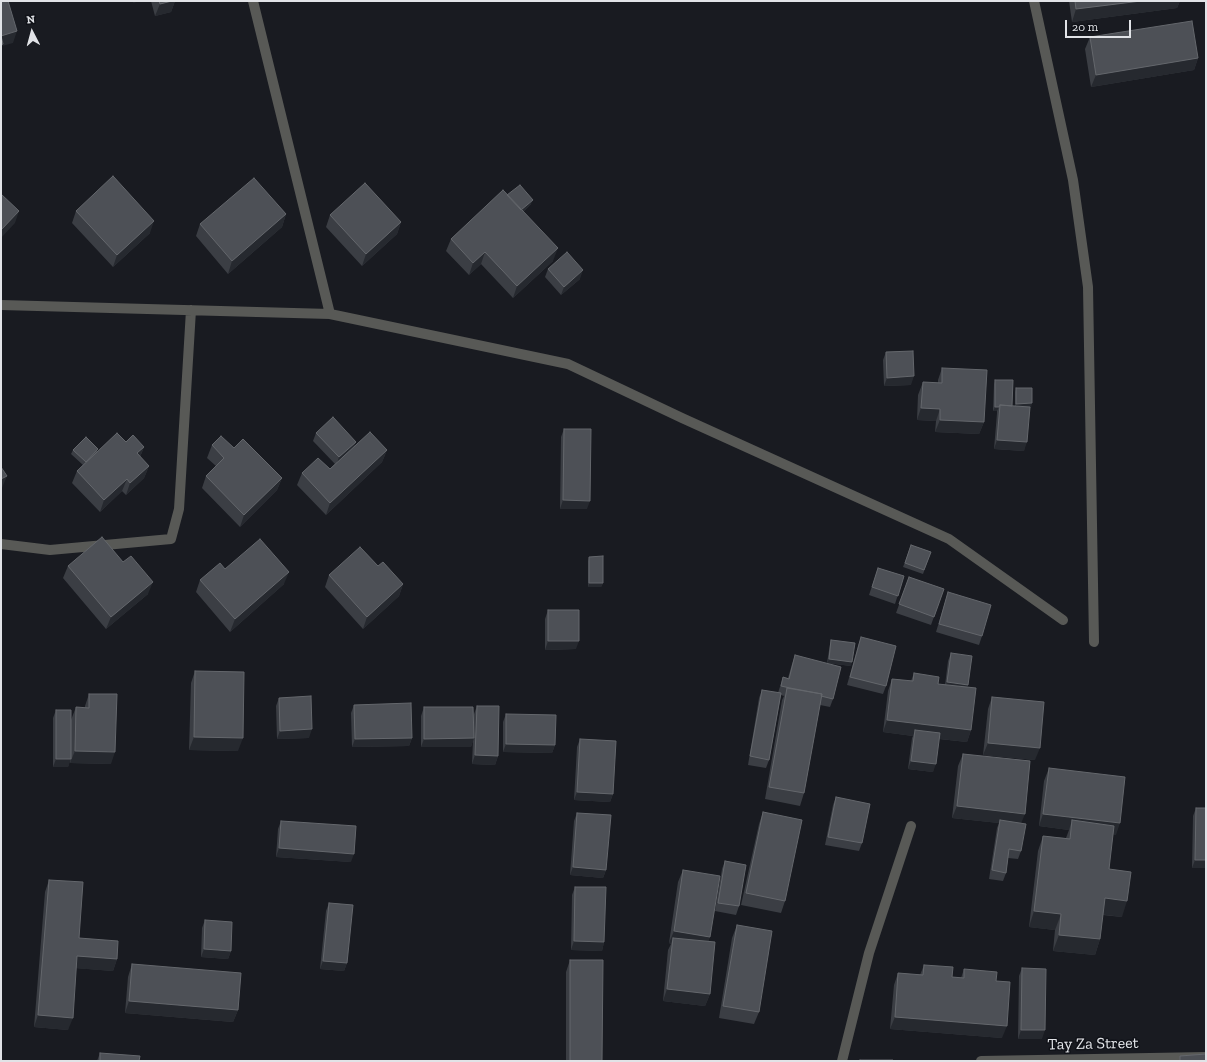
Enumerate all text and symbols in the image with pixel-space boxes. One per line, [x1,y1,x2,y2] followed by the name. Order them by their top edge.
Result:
[12,12,52,52] north arrow
[1067,12,1133,38] scale bar
[26,13,36,26] text: N
[1072,20,1098,34] text: 20 m
[1047,1034,1139,1054] street label: Tay Za Street

